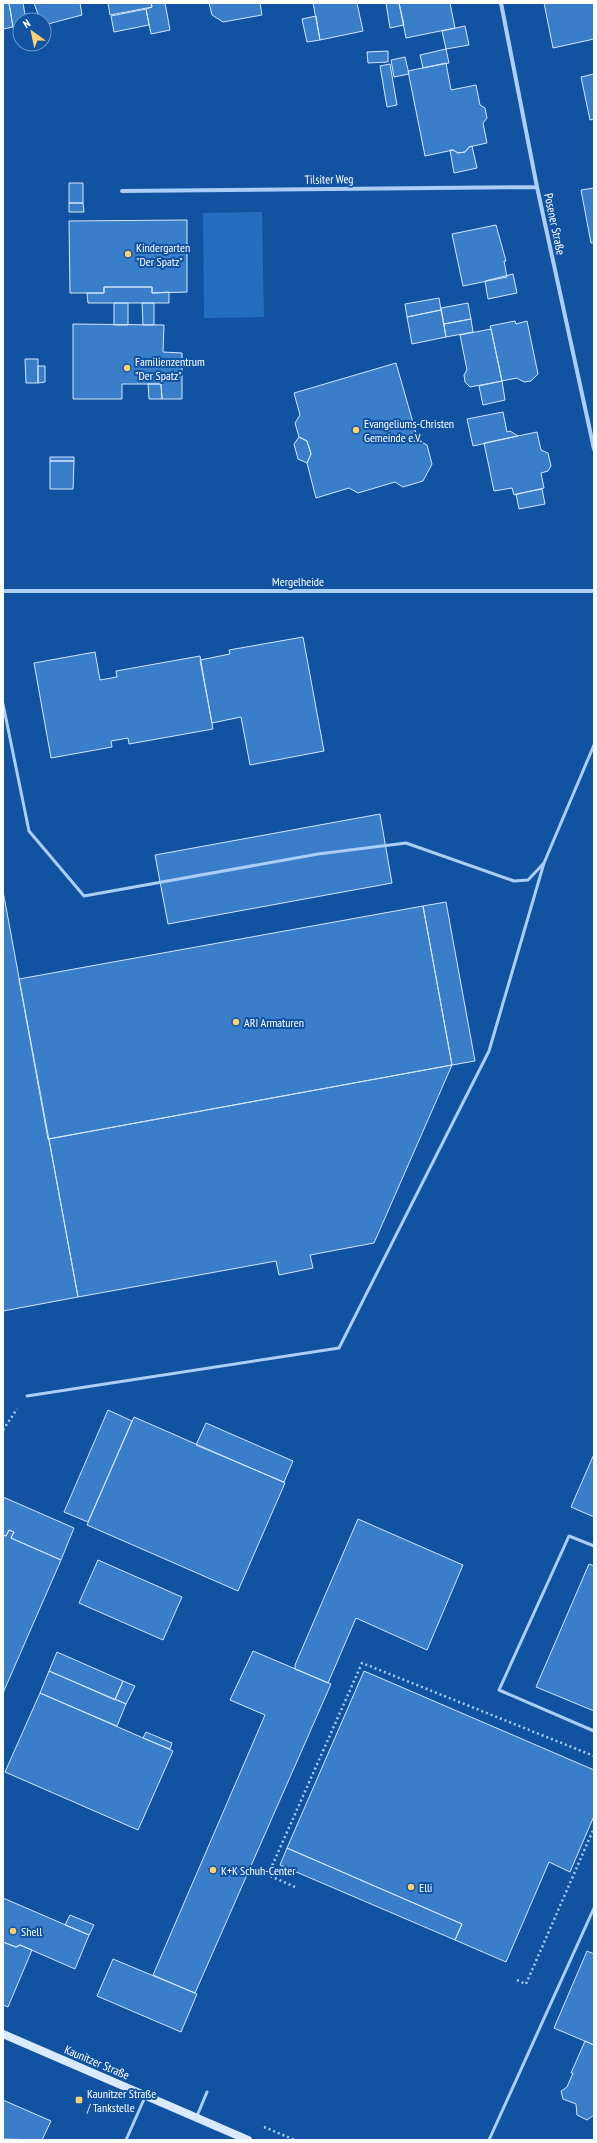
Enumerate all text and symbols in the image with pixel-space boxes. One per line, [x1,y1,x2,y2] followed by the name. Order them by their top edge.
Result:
[12,12,52,52] north arrow
[20,16,33,31] text: N
[304,171,354,187] street label: Tilsiter Weg
[541,192,569,256] street label: Posener Straße
[136,240,190,269] place label: Kindergarten "Der Spatz"
[123,249,133,259] marker: Kindergarten "Der Spatz"
[135,354,205,383] place label: Familienzentrum "Der Spatz"
[122,363,132,373] marker: Familienzentrum "Der Spatz"
[364,416,454,445] place label: Evangeliums-Christen Gemeinde e.V.
[351,425,361,435] marker: Evangeliums-Christen Gemeinde e.V.
[272,574,324,589] street label: Mergelheide
[244,1015,304,1030] place label: ARI Armaturen
[231,1017,241,1027] marker: ARI Armaturen
[221,1863,296,1878] place label: K+K Schuh-Center
[208,1865,218,1875] marker: K+K Schuh-Center
[419,1880,432,1895] place label: Elli
[406,1882,416,1892] marker: Elli
[21,1924,42,1939] place label: Shell
[8,1926,18,1936] marker: Shell
[62,2042,132,2082] street label: Kaunitzer Straße
[86,2086,156,2115] place label: Kaunitzer Straße / Tankstelle
[74,2095,84,2105] marker: Kaunitzer Straße / Tankstelle

